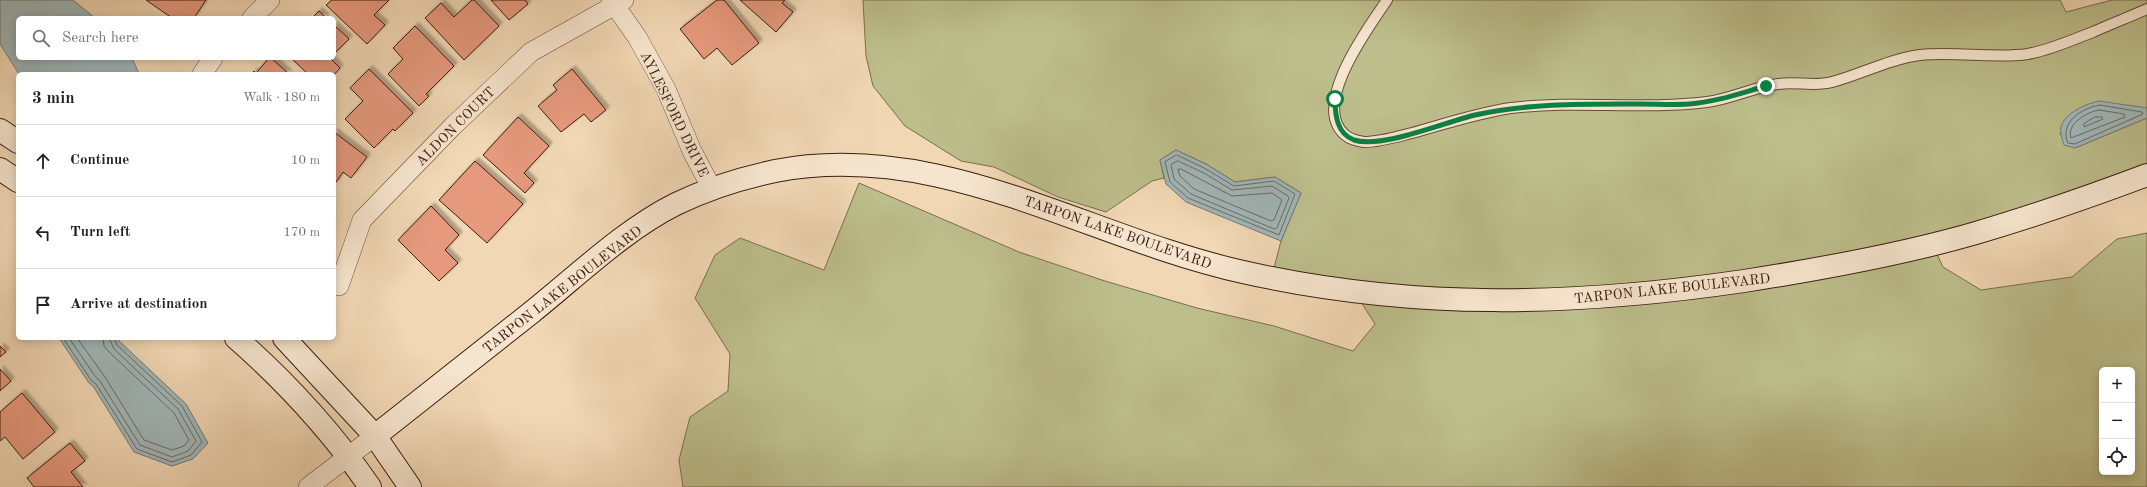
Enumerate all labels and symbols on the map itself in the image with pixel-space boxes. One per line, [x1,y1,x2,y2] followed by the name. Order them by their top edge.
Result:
[638,49,711,180] street label: AYLESFORD DRIVE
[1757,77,1775,95] route end
[414,85,498,169] street label: ALDON COURT
[1326,90,1344,108] route start
[1022,194,1213,272] street label: TARPON LAKE BOULEVARD
[481,223,645,356] street label: TARPON LAKE BOULEVARD
[1573,272,1771,306] street label: TARPON LAKE BOULEVARD

